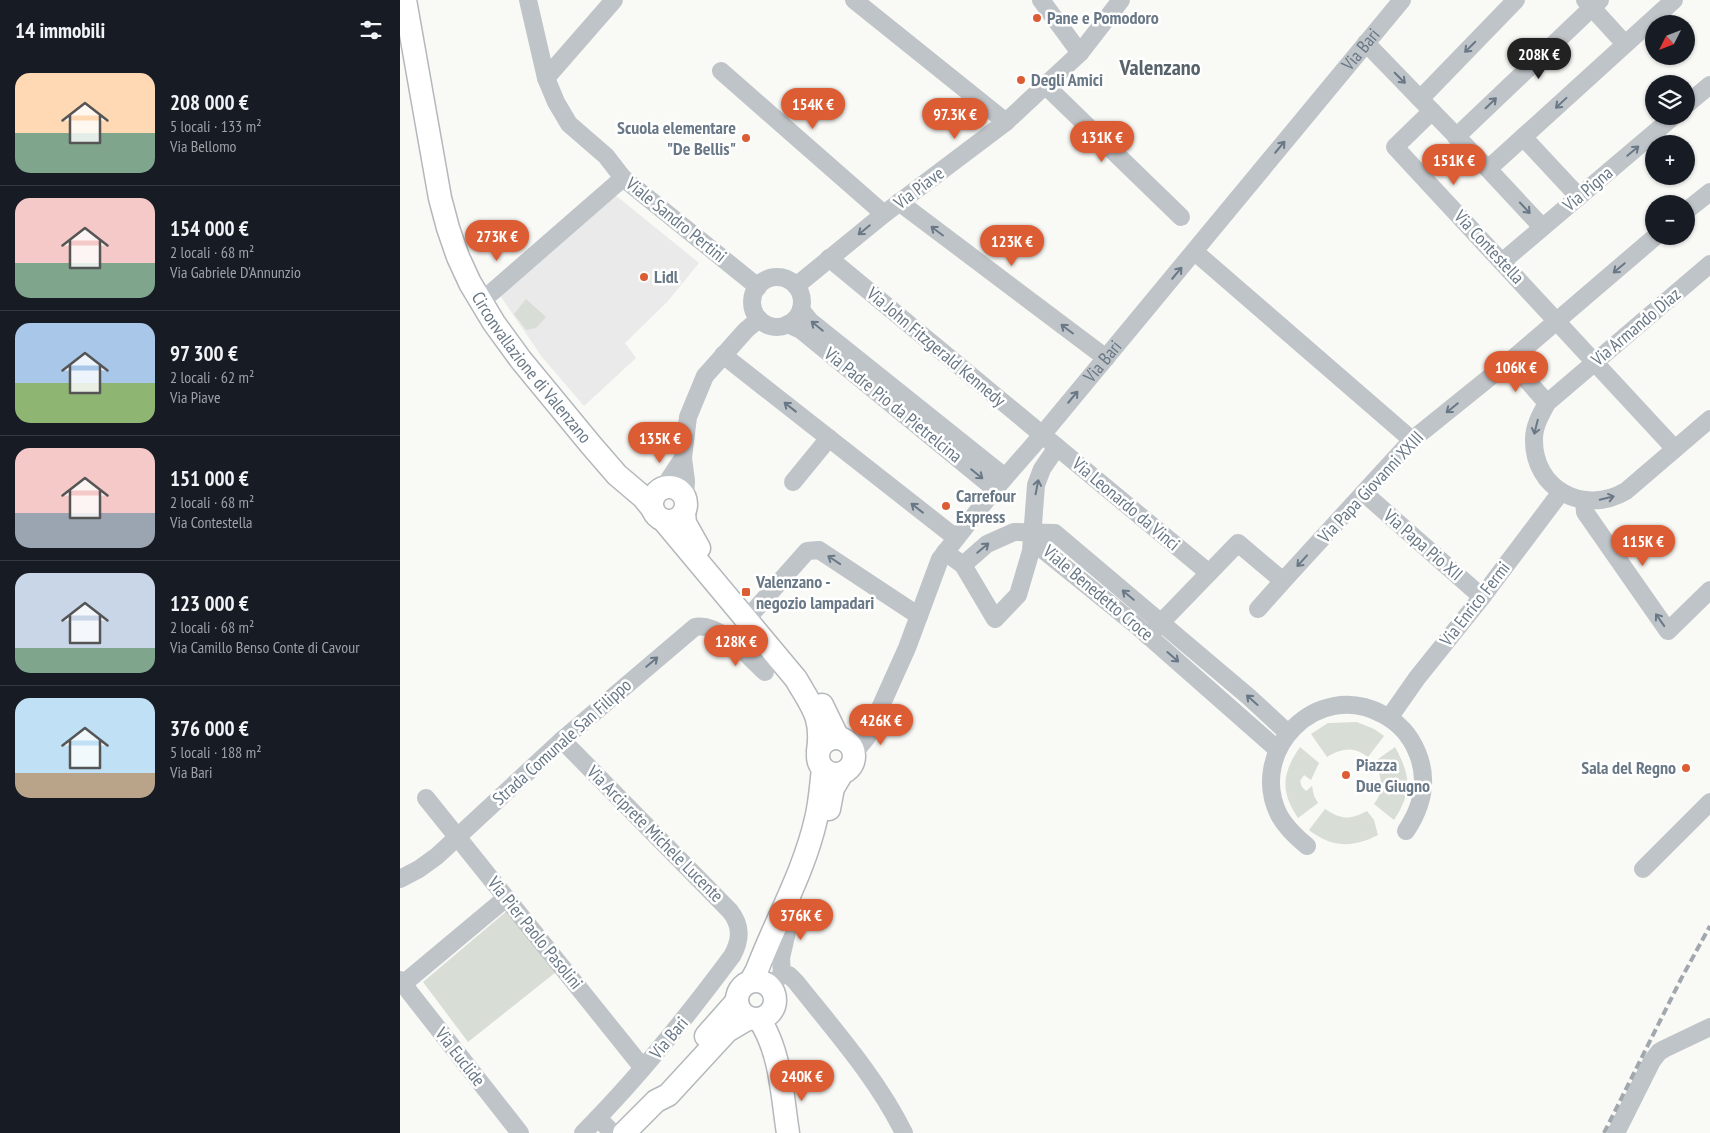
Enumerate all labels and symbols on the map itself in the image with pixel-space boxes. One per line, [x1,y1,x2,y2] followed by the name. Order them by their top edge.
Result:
[1047,6,1159,29] place label: Pane e Pomodoro
[1031,12,1043,24] marker: Pane e Pomodoro
[1645,15,1695,65] north arrow
[1336,24,1385,76] street label: Via Bari
[1498,38,1580,80] pin: 208K €
[1463,41,1476,53] one-way arrow
[1119,53,1201,81] district label: Valenzano
[1031,68,1103,91] place label: Degli Amici
[1394,72,1407,84] one-way arrow
[1015,74,1027,86] marker: Degli Amici
[772,88,854,130] pin: 154K €
[1485,97,1497,109] one-way arrow
[909,98,1001,140] pin: 97.3K €
[1554,98,1567,109] one-way arrow
[617,116,736,160] place label: Scuola elementare "De Bellis"
[1061,120,1143,163] pin: 131K €
[740,132,752,144] marker: Scuola elementare "De Bellis"
[1275,140,1286,153] one-way arrow
[1413,144,1495,186] pin: 151K €
[1627,145,1640,156] one-way arrow
[888,161,948,215] street label: Via Piave
[1557,161,1617,217] street label: Via Pigna
[620,171,731,267] street label: Viale Sandro Pertini
[1519,202,1531,214] one-way arrow
[1449,204,1529,288] street label: Via Contestella
[456,220,538,262] pin: 273K €
[858,224,871,235] one-way arrow
[971,224,1053,267] pin: 123K €
[930,226,944,236] one-way arrow
[1612,262,1625,273] one-way arrow
[654,265,679,288] place label: Lidl
[1172,266,1183,279] one-way arrow
[638,271,650,283] marker: Lidl
[861,281,1011,412] street label: Via John Fitzgerald Kennedy
[1586,283,1685,371] street label: Via Armando Diaz
[467,287,597,448] street label: Circonvallazione di Valenzano
[811,320,824,331] one-way arrow
[1060,324,1074,334] one-way arrow
[1078,336,1126,388] street label: Via Bari
[819,341,967,467] street label: Via Padre Pio da Pietrelcina
[1475,350,1557,393] pin: 106K €
[1068,391,1079,404] one-way arrow
[783,402,796,413] one-way arrow
[1446,402,1459,413] one-way arrow
[1531,419,1540,435] one-way arrow
[619,422,701,464] pin: 135K €
[1312,426,1428,548] street label: Via Papa Giovanni XXIII
[1067,451,1185,555] street label: Via Leonardo da Vinci
[970,469,983,480] one-way arrow
[1032,480,1042,496] one-way arrow
[956,484,1017,528] place label: Carrefour Express
[1599,493,1615,503] one-way arrow
[940,500,952,512] marker: Carrefour Express
[911,502,924,513] one-way arrow
[1378,503,1468,585] street label: Via Papa Pio XII
[1602,524,1684,567] pin: 115K €
[1038,539,1158,645] street label: Viale Benedetto Croce
[976,543,989,554] one-way arrow
[1296,554,1308,567] one-way arrow
[828,555,842,565] one-way arrow
[1434,557,1515,651] street label: Via Enrico Fermi
[755,570,874,614] place label: Valenzano - negozio lampadari
[740,586,752,598] marker: Valenzano - negozio lampadari
[1122,590,1135,601] one-way arrow
[1655,613,1665,627] one-way arrow
[695,624,777,667] pin: 128K €
[1166,651,1179,663] one-way arrow
[645,657,658,668] one-way arrow
[488,673,636,810] street label: Strada Comunale San Filippo
[1246,694,1259,706] one-way arrow
[840,704,922,746] pin: 426K €
[1356,753,1430,797] place label: Piazza Due Giugno
[1581,756,1676,779] place label: Sala del Regno
[581,760,729,907] street label: Via Arciprete Michele Lucente
[1680,762,1692,774] marker: Sala del Regno
[1340,769,1352,781] marker: Piazza Due Giugno
[482,871,588,994] street label: Via Pier Paolo Pasolini
[760,898,842,941] pin: 376K €
[644,1012,693,1064] street label: Via Bari
[430,1022,491,1091] street label: Via Euclide
[761,1060,843,1102] pin: 240K €

